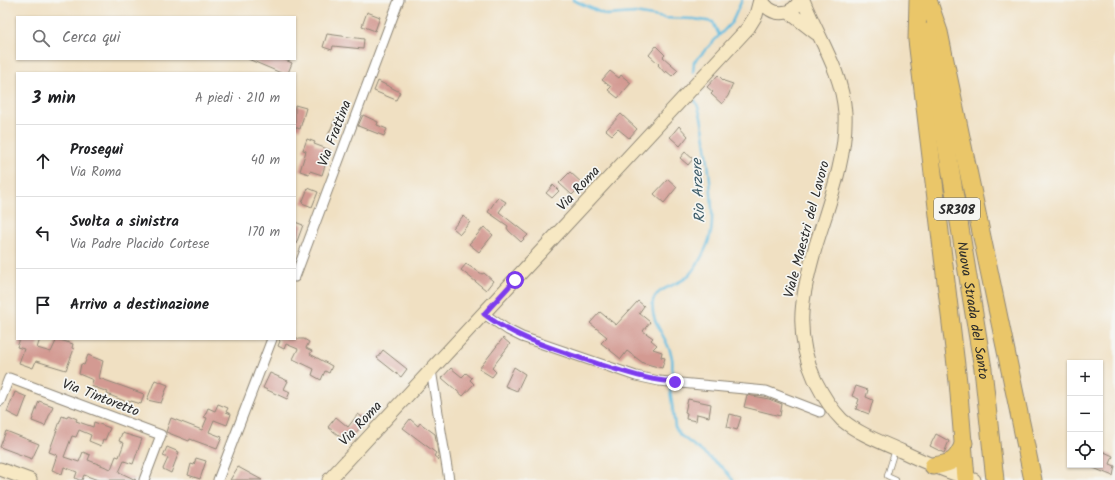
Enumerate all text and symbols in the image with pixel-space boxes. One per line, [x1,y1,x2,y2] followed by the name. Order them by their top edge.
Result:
[16,16,296,60] search box
[62,26,120,50] text: Cerca qui
[30,27,52,49] icon: search
[32,85,76,112] text: 3 min
[195,88,280,109] text: A piedi · 210 m
[312,97,358,170] street label: Via Frattina
[70,138,123,162] text: Prosegui
[32,150,54,172] icon: ahead
[251,150,280,171] text: 40 m
[685,157,713,224] water label: Rio Arzere
[778,158,836,300] street label: Viale Maestri del Lavoro
[552,161,606,216] street label: Via Roma
[70,162,121,183] text: Via Roma
[934,198,980,220] road number: SR308
[70,210,179,234] text: Svolta a sinistra
[32,222,54,244] icon: left
[248,222,280,243] text: 170 m
[70,234,209,255] text: Via Padre Placido Cortese
[950,240,994,381] street label: Nuova Strada del Santo
[506,271,524,289] route start
[70,293,209,317] text: Arrivo a destinazione
[32,294,54,316] icon: arrive
[1067,360,1103,468] map controls
[1067,360,1103,396] button: +
[59,373,142,423] street label: Via Tintoretto
[666,373,684,391] route end
[334,396,388,451] street label: Via Roma
[1067,396,1103,432] button: −
[1067,432,1103,468] button: locate

